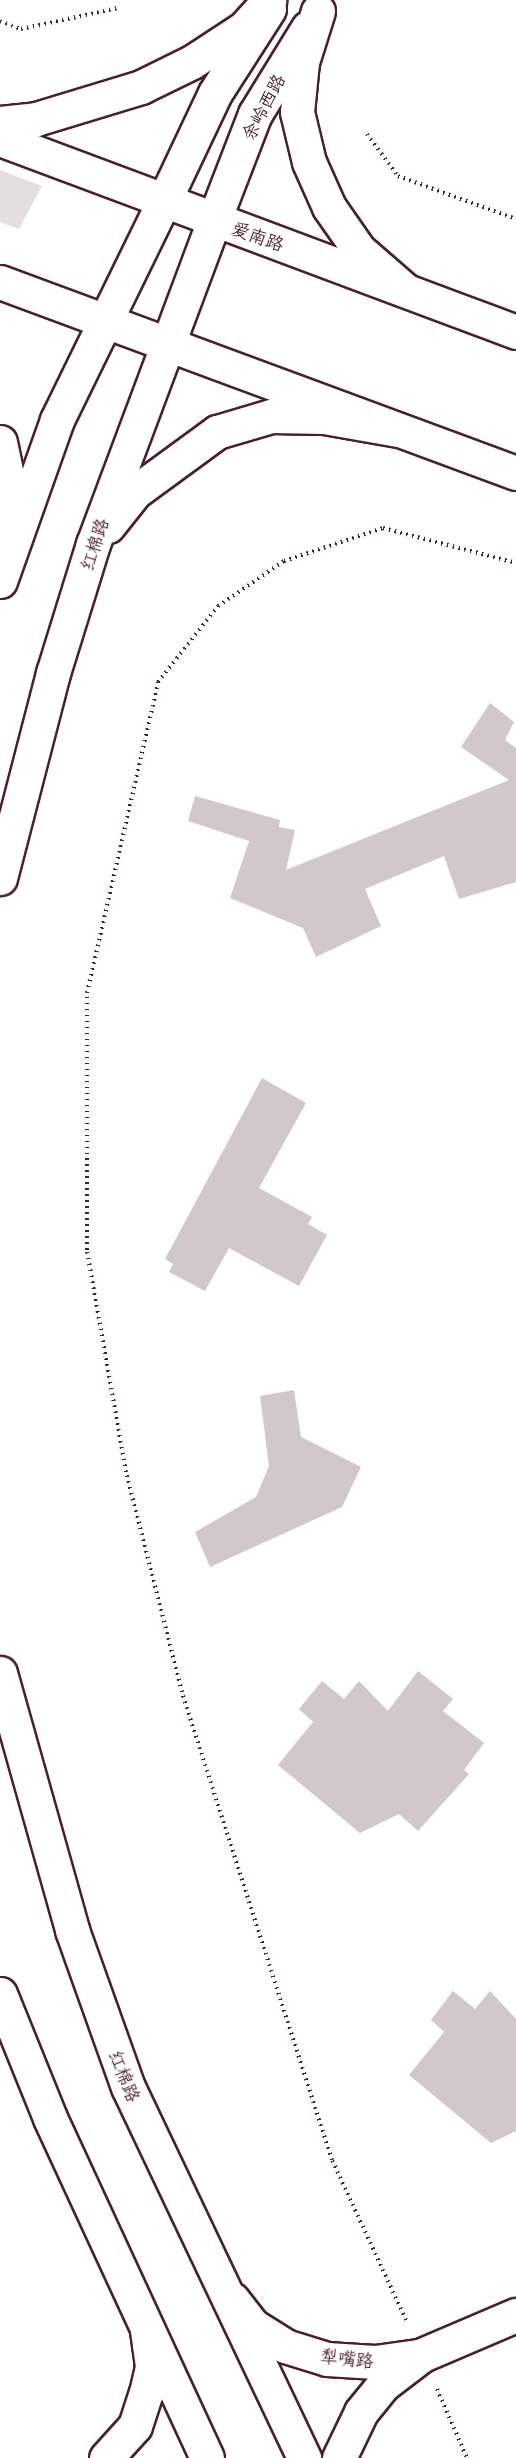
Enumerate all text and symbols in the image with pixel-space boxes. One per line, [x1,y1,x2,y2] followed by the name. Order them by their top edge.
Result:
[237,70,289,144] street label: 余岭西路
[229,217,287,255] street label: 爱南路
[75,515,113,573] street label: 红棉路
[105,2047,145,2105] street label: 红棉路
[319,2344,375,2372] street label: 犁嘴路

